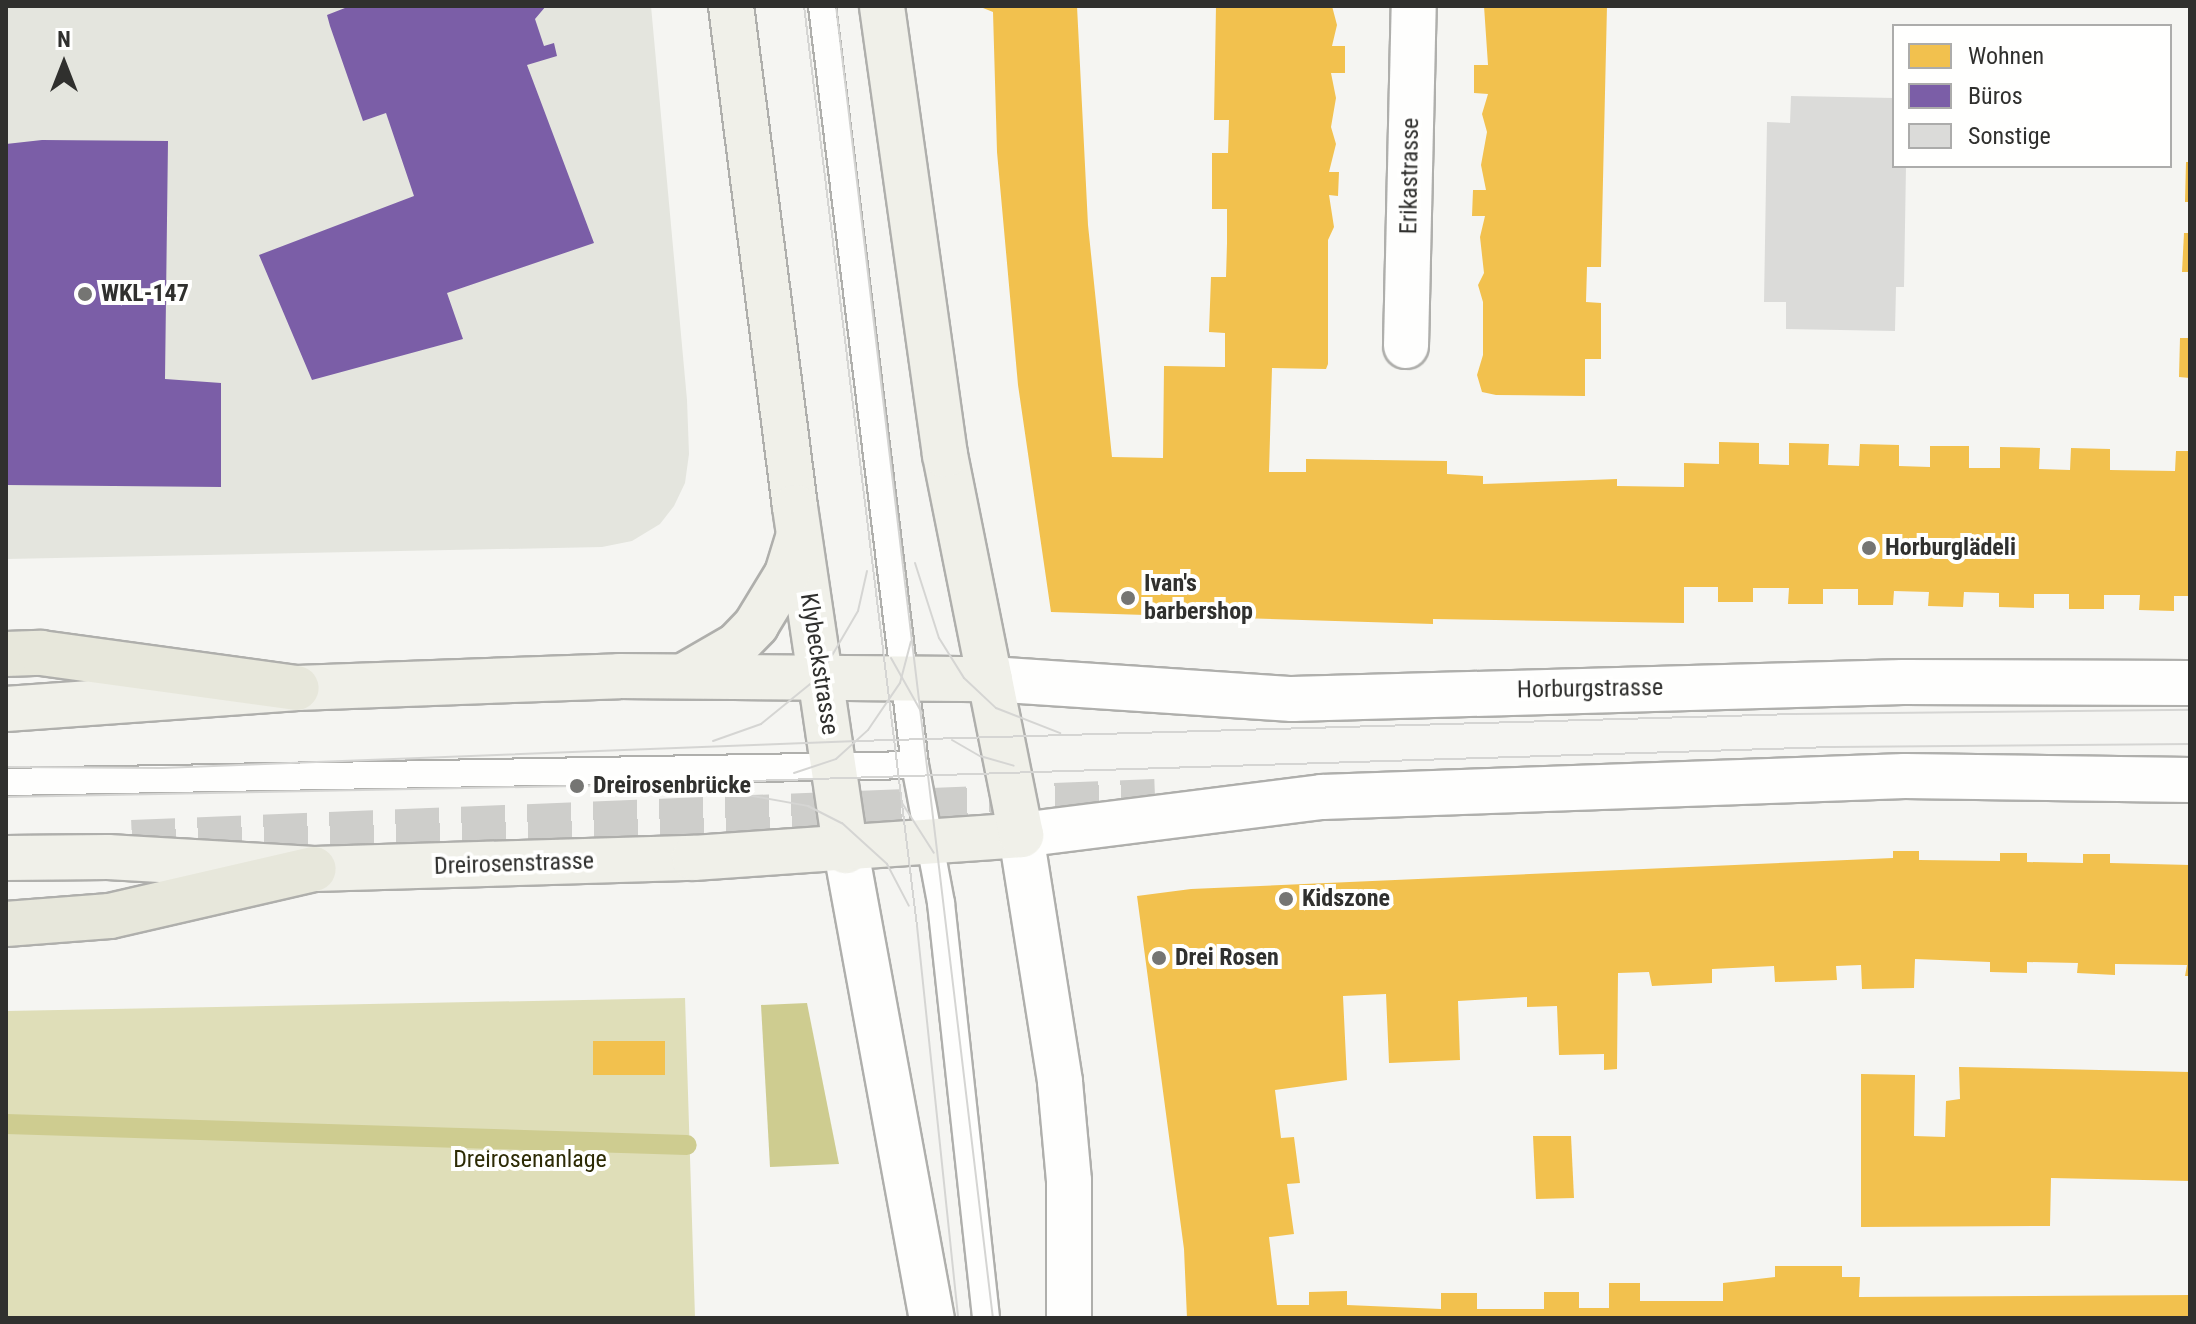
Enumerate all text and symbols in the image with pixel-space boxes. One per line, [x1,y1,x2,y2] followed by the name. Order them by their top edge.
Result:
[24,24,104,104] north arrow
[1892,24,2172,168] legend
[57,27,71,52] text: N
[1968,42,2044,70] text: Wohnen
[1968,82,2023,110] text: Büros
[1395,117,1425,235] street label: Erikastrasse
[1968,122,2051,150] text: Sonstige
[101,280,189,308] place label: WKL-147
[76,285,94,303] marker: WKL-147
[1885,534,2016,562] place label: Horburglädeli
[1860,539,1878,557] marker: Horburglädeli
[1144,570,1253,626] place label: Ivan's barbershop
[1119,589,1137,607] marker: Ivan's barbershop
[794,591,844,737] street label: Klybeckstrasse
[1517,673,1663,705] street label: Horburgstrasse
[593,772,751,800] place label: Dreirosenbrücke
[568,777,586,795] marker: Dreirosenbrücke
[434,847,594,881] street label: Dreirosenstrasse
[1302,885,1390,913] place label: Kidszone
[1277,890,1295,908] marker: Kidszone
[1175,944,1279,972] place label: Drei Rosen
[1150,949,1168,967] marker: Drei Rosen
[453,1146,607,1174] park label: Dreirosenanlage

